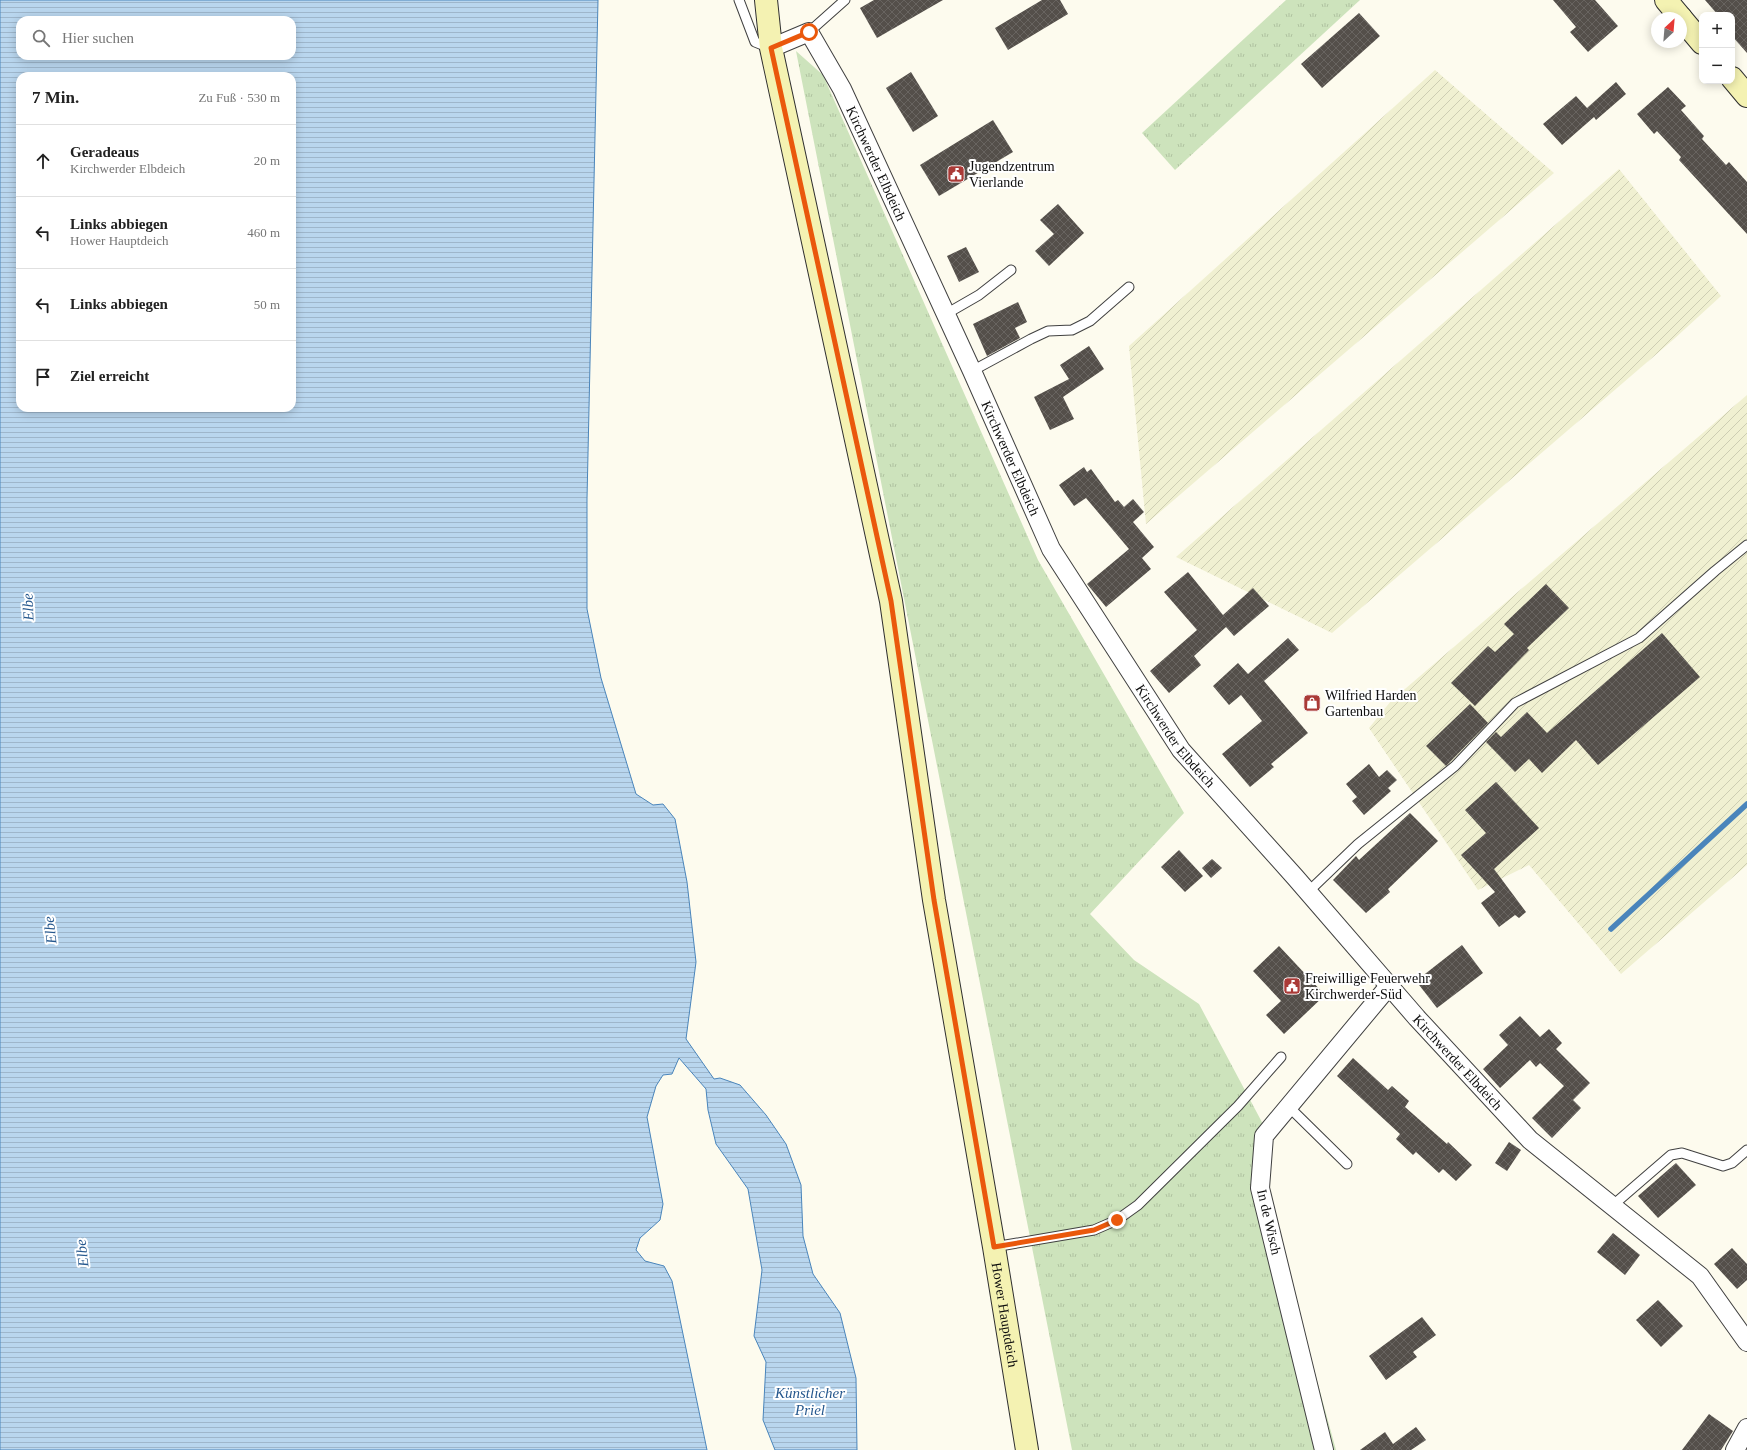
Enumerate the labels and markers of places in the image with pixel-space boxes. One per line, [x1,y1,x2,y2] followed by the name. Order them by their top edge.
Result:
[969,159,1055,190] place label: Jugendzentrum Vierlande
[946,164,966,184] public building icon: Jugendzentrum Vierlande
[1325,688,1417,719] place label: Wilfried Harden Gartenbau
[1302,693,1322,713] shop icon: Wilfried Harden Gartenbau
[1305,971,1430,1002] place label: Freiwillige Feuerwehr Kirchwerder-Süd
[1282,976,1302,996] public building icon: Freiwillige Feuerwehr Kirchwerder-Süd

